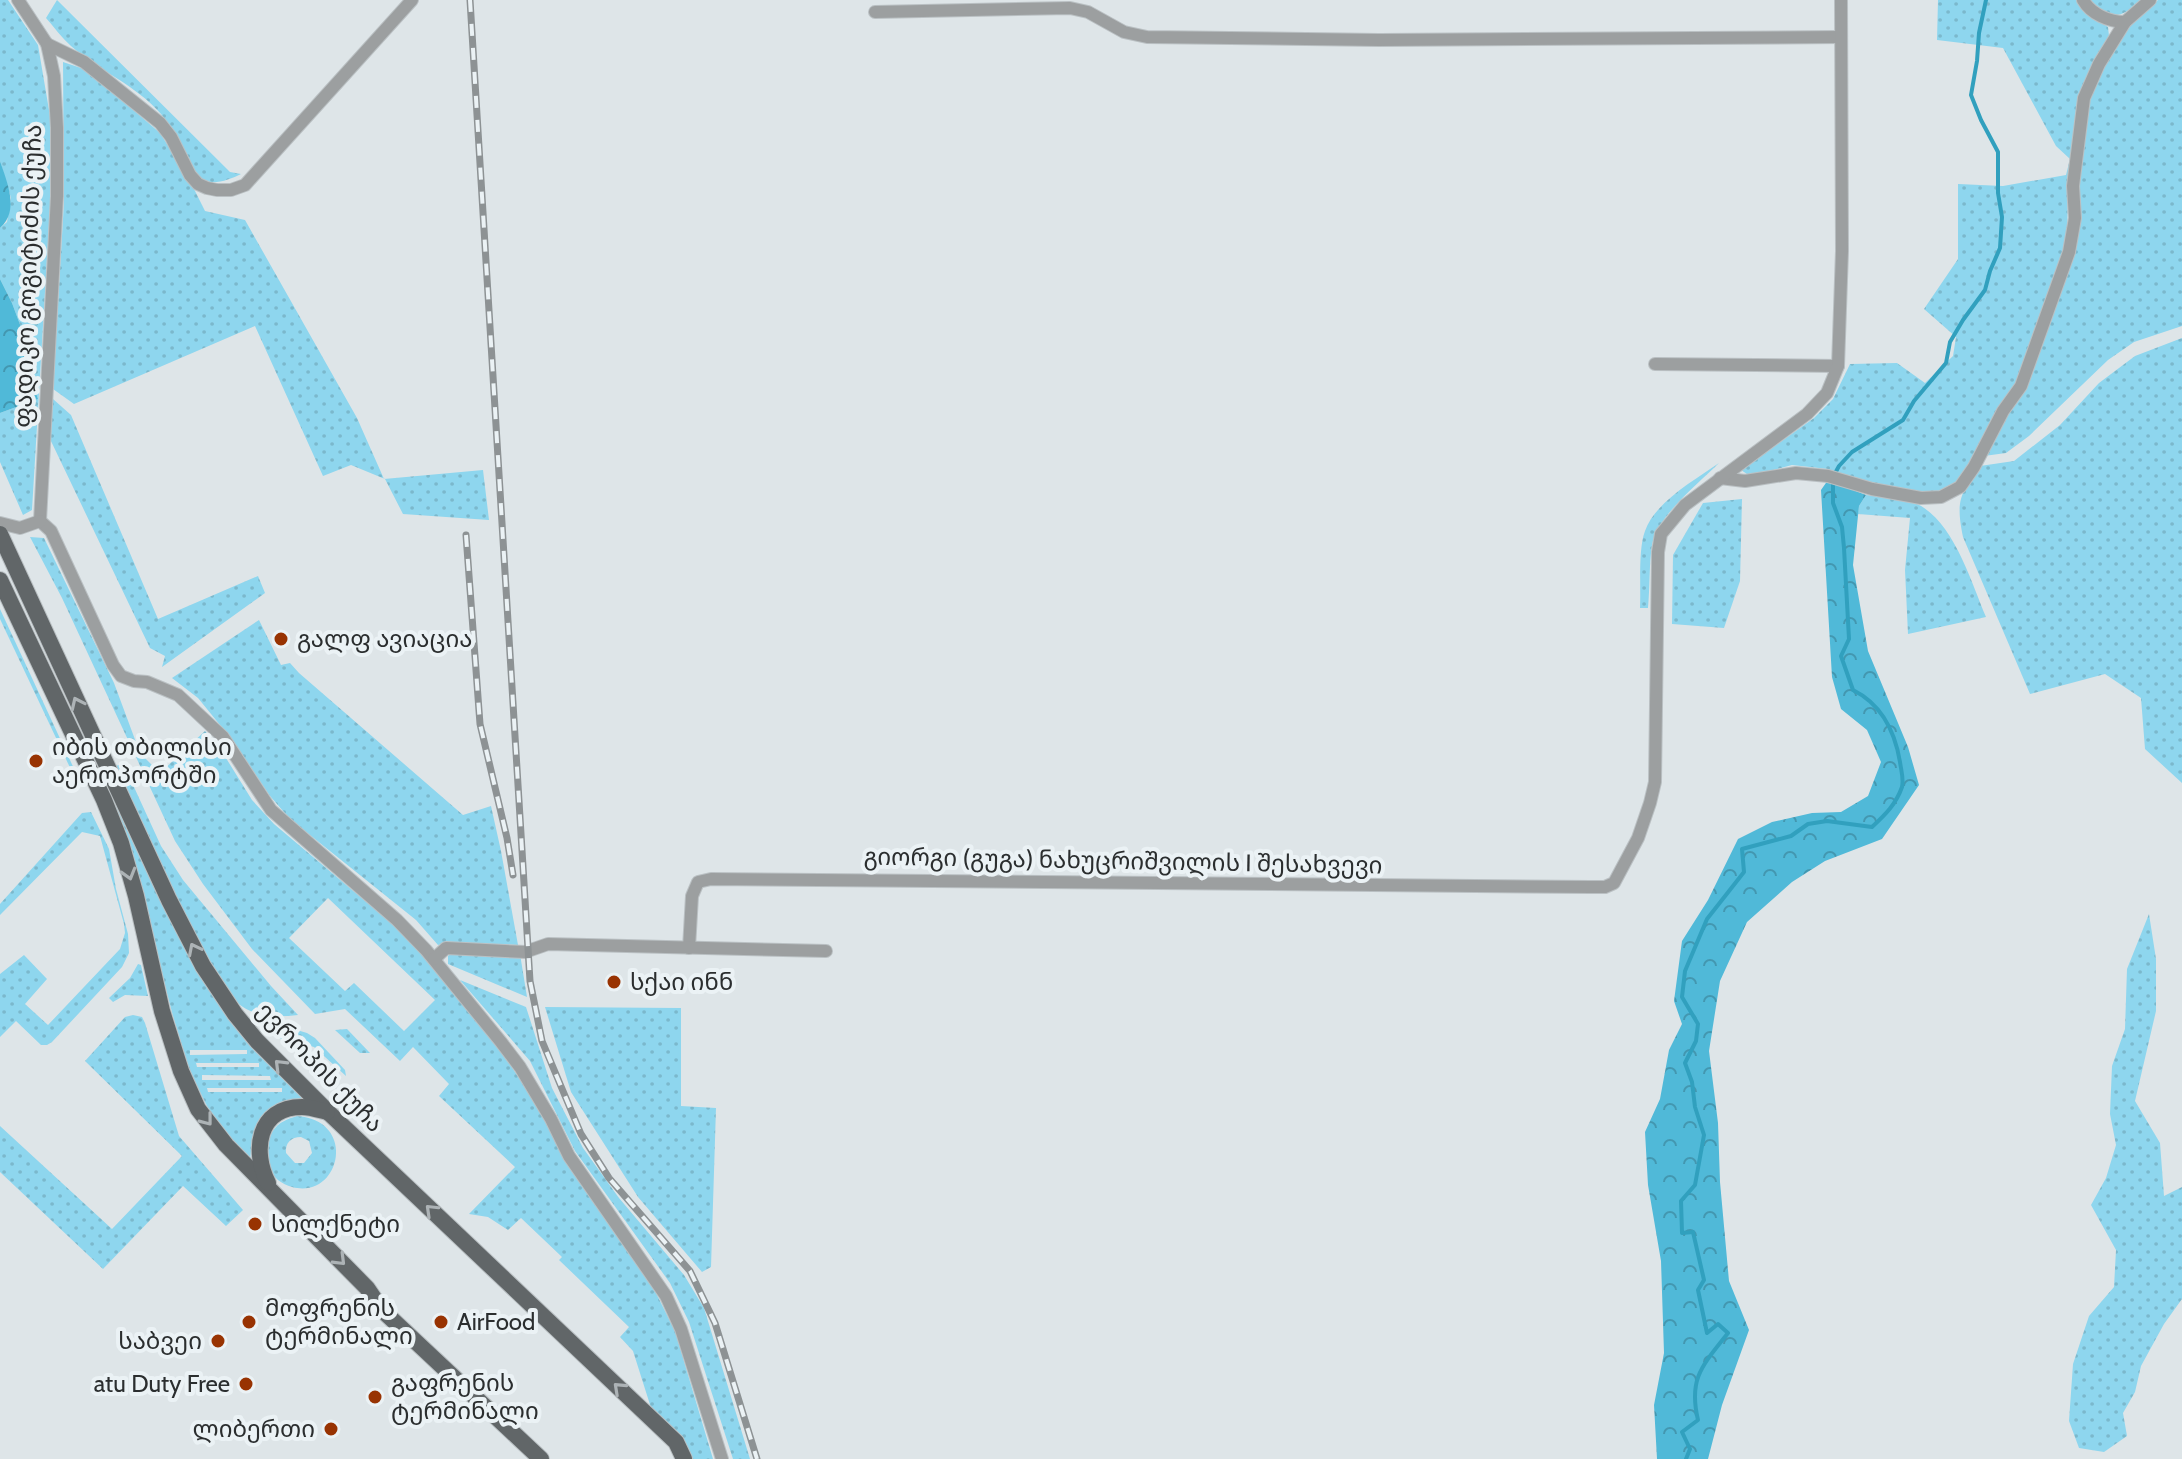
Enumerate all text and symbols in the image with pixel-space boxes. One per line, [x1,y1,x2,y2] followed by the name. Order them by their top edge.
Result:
[8,124,47,428] street label: ფადიკო გოგიტიძის ქუჩა
[297,624,472,653] place label: გალფ ავიაცია
[272,630,290,648] marker: გალფ ავიაცია
[71,697,87,712] one-way arrow
[52,732,232,789] place label: იბის თბილისი აეროპორტში
[27,752,45,770] marker: იბის თბილისი აეროპორტში
[863,841,1383,880] street label: გიორგი (გუგა) ნახუცრიშვილის I შესახვევი
[120,866,137,880] one-way arrow
[188,942,203,957] one-way arrow
[630,967,733,996] place label: სქაი ინნ
[605,973,623,991] marker: სქაი ინნ
[251,995,390,1138] street label: ევროპის ქუჩა
[275,1059,290,1074] one-way arrow
[197,1111,212,1125] one-way arrow
[425,1205,440,1219] one-way arrow
[271,1209,400,1238] place label: სილქნეტი
[246,1215,264,1233] marker: სილქნეტი
[331,1251,345,1265] one-way arrow
[265,1293,413,1350] place label: მოფრენის ტერმინალი
[457,1307,535,1336] place label: AirFood
[240,1313,258,1331] marker: მოფრენის ტერმინალი
[432,1313,450,1331] marker: AirFood
[118,1326,202,1355] place label: საბვეი
[209,1332,227,1350] marker: საბვეი
[391,1368,539,1425] place label: გაფრენის ტერმინალი
[94,1369,230,1398] place label: atu Duty Free
[237,1375,255,1393] marker: atu Duty Free
[614,1384,629,1398] one-way arrow
[366,1388,384,1406] marker: გაფრენის ტერმინალი
[193,1414,315,1443] place label: ლიბერთი
[322,1420,340,1438] marker: ლიბერთი

